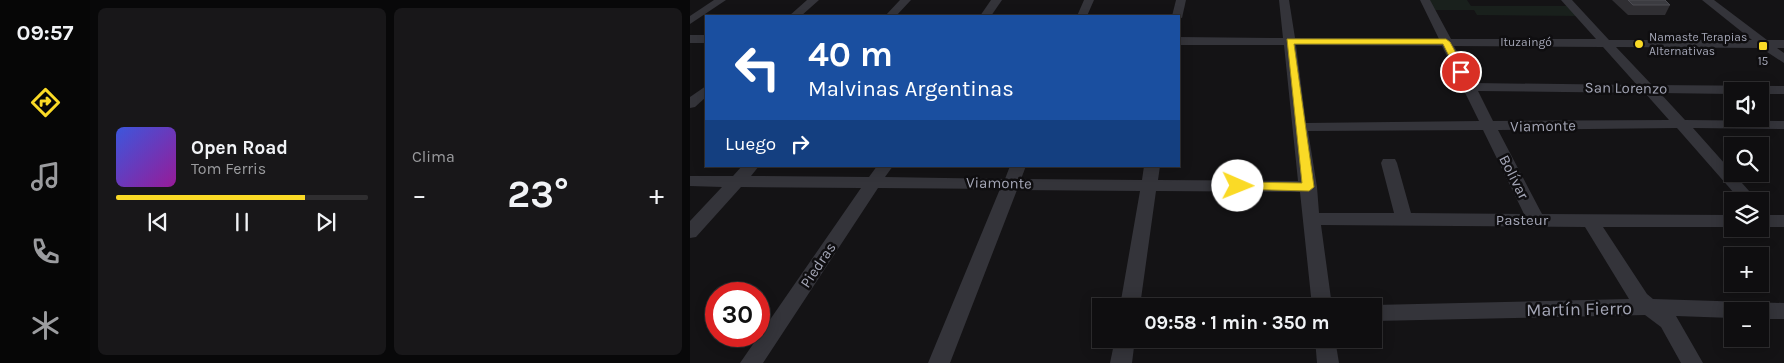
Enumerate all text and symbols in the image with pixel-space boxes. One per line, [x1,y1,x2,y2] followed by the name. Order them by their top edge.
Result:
[16,20,74,46] text: 09:57
[1649,30,1747,58] place label: Namaste Terapias Alternativas
[808,34,893,75] text: 40 m
[725,35,790,100] icon: left
[1500,35,1552,49] street label: Ituzaingó
[1633,38,1645,50] marker: Namaste Terapias Alternativas
[1757,40,1769,52] marker: 15
[1440,51,1482,93] pin
[1758,54,1769,68] place label: 15
[1447,58,1475,86] icon: arrive
[808,76,1014,102] text: Malvinas Argentinas
[1585,78,1667,98] street label: San Lorenzo
[1724,82,1769,347] map controls
[1724,82,1769,127] button: sound
[28,85,63,120] icon: directions
[1510,116,1576,136] street label: Viamonte
[786,130,814,158] icon: right
[725,133,776,155] text: Luego
[191,137,288,159] text: Open Road
[1724,137,1769,182] button: search
[412,147,455,166] text: Clima
[1495,152,1533,203] street label: Bolívar
[28,159,63,194] icon: music
[191,159,266,178] text: Tom Ferris
[1211,159,1263,211] position arrow
[507,172,569,217] text: 23°
[966,173,1032,193] street label: Viamonte
[412,178,427,211] text: −
[649,178,664,211] text: +
[1724,192,1769,237] button: layers
[144,208,172,236] icon: previous
[228,208,256,236] icon: pause
[312,208,340,236] icon: next
[1496,211,1549,229] street label: Pasteur
[28,234,63,269] icon: phone
[796,239,840,291] street label: Piedras
[1724,247,1769,292] button: +
[705,282,770,347] speed limit sign: 30
[1526,297,1632,321] street label: Martín Fierro
[1724,302,1769,347] button: −
[28,308,63,343] icon: climate
[1145,312,1329,334] text: 09:58 · 1 min · 350 m

